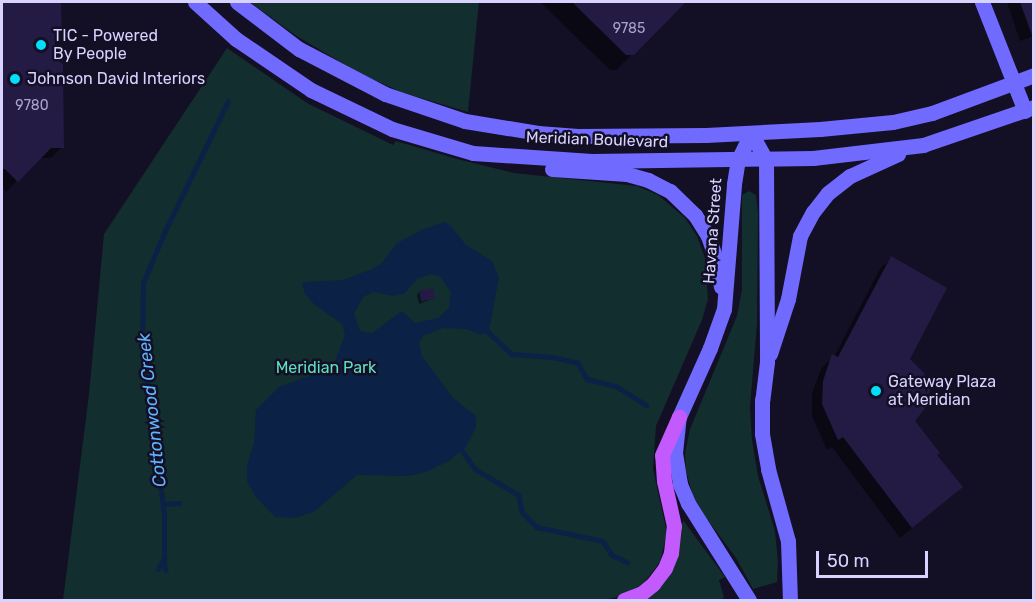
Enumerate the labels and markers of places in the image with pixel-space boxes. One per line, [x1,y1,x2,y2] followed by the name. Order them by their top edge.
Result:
[53,26,158,64] place label: TIC - Powered By People
[34,38,48,52] marker: TIC - Powered By People
[27,69,205,89] place label: Johnson David Interiors
[8,72,22,86] marker: Johnson David Interiors
[888,372,997,410] place label: Gateway Plaza at Meridian
[869,384,883,398] marker: Gateway Plaza at Meridian

